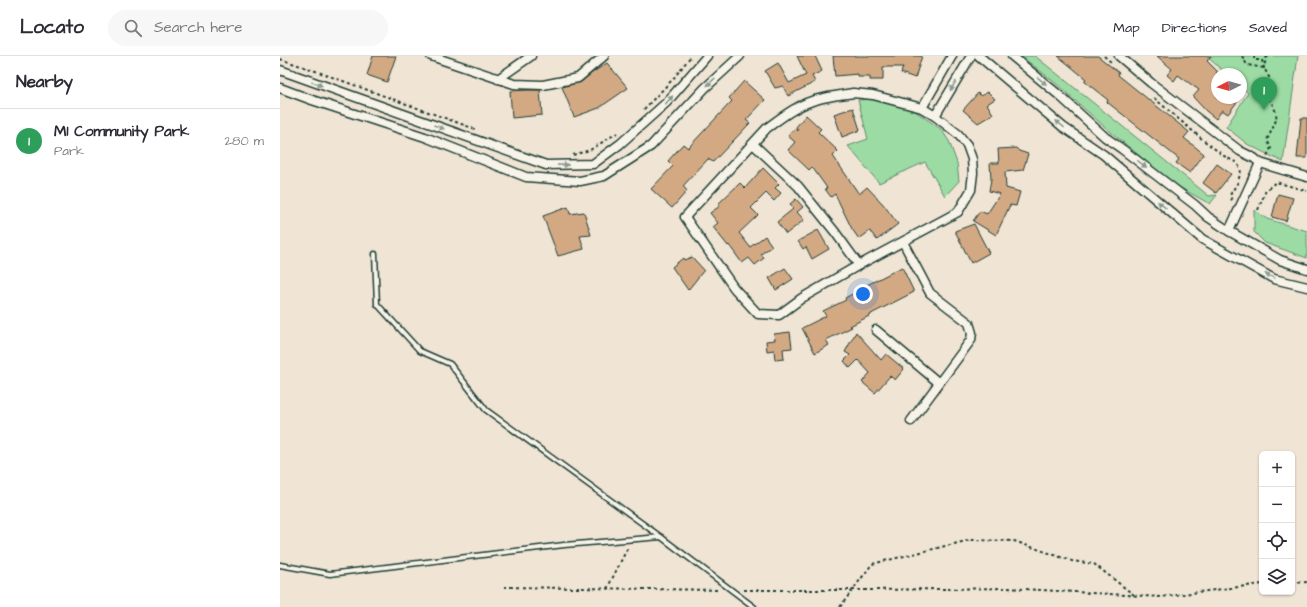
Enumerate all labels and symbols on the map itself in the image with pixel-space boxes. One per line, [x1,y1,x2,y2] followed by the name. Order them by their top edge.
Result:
[1211,68,1247,104] north arrow
[1037,76,1048,85] one-way arrow
[706,77,716,87] one-way arrow
[1251,77,1277,110] pin: 1
[311,81,323,87] one-way arrow
[949,81,957,91] one-way arrow
[664,94,673,105] one-way arrow
[1055,120,1066,128] one-way arrow
[434,124,446,130] one-way arrow
[1136,160,1147,168] one-way arrow
[557,161,569,168] one-way arrow
[1157,200,1167,209] one-way arrow
[1264,273,1276,279] one-way arrow
[853,284,873,304] your location

